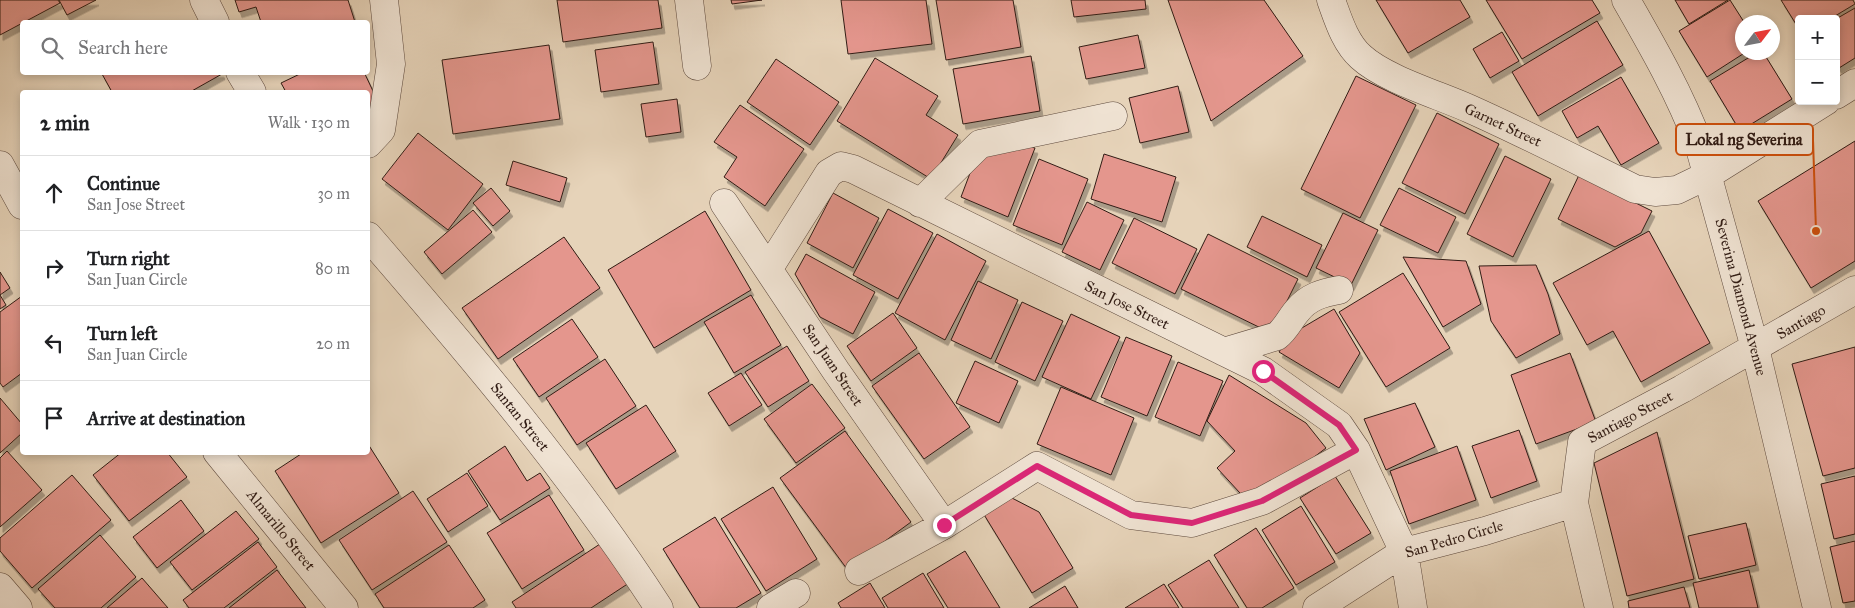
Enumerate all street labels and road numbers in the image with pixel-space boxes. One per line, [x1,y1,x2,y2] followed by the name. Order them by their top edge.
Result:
[1462,99,1545,151] street label: Garnet Street
[1711,216,1771,378] street label: Severina Diamond Avenue
[1081,277,1173,334] street label: San Jose Street
[1773,301,1829,343] street label: Santiago
[798,321,867,411] street label: San Juan Street
[487,379,554,456] street label: Santan Street
[1584,387,1676,447] street label: Santiago Street
[242,485,320,575] street label: Almarillo Street
[1403,516,1505,562] street label: San Pedro Circle

